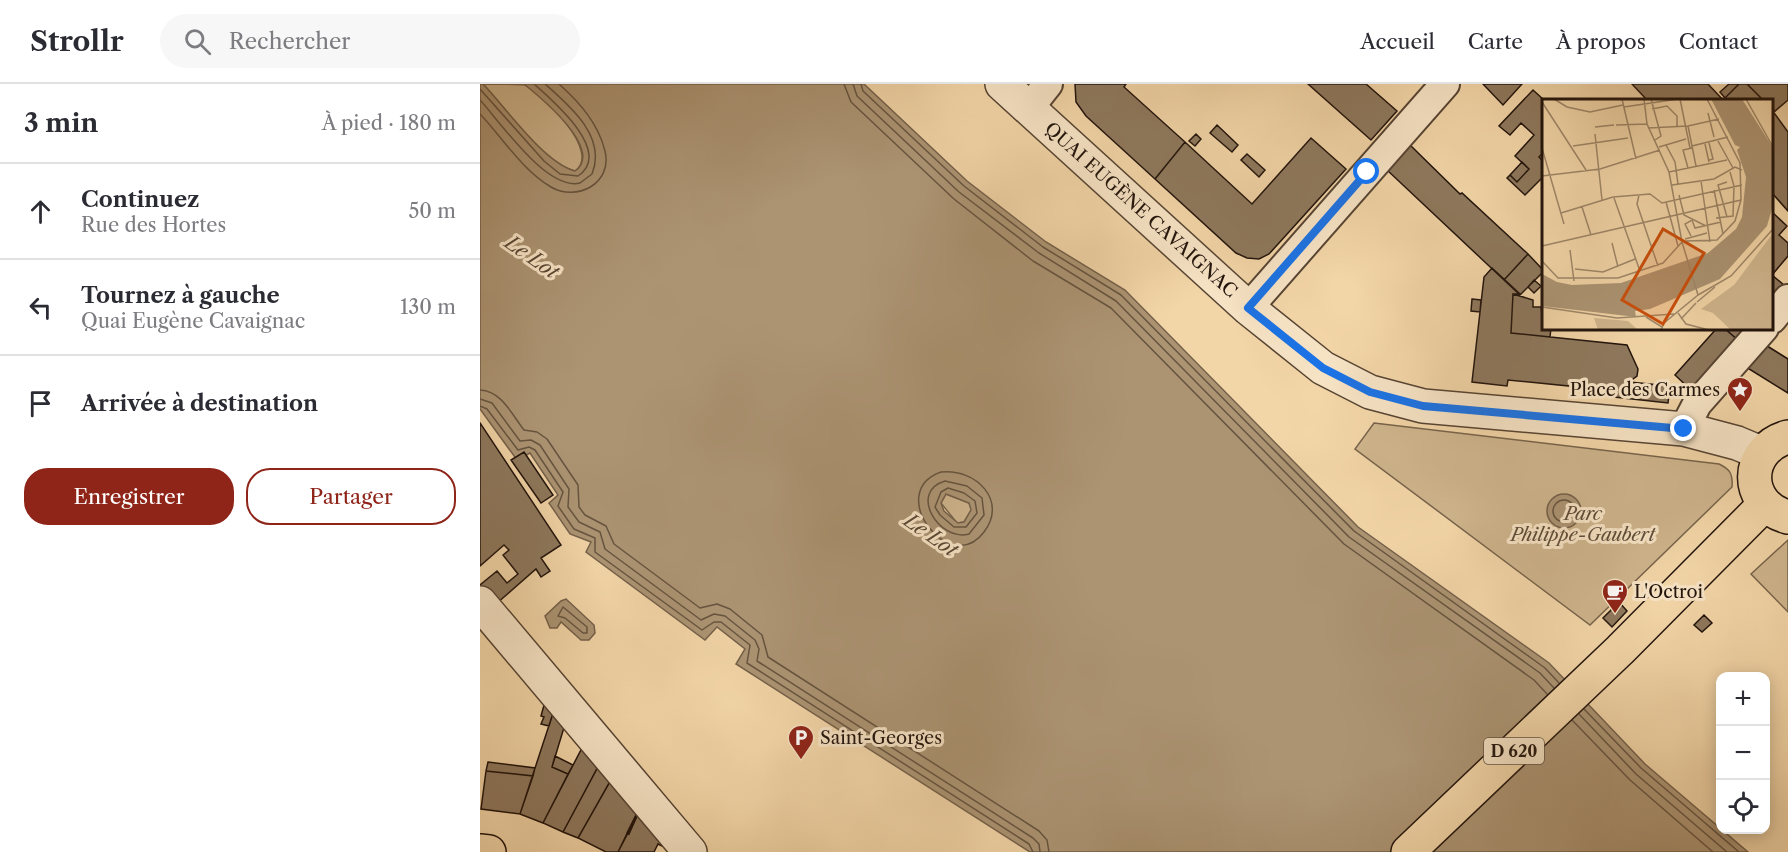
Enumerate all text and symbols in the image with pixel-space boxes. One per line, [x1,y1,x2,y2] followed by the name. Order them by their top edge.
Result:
[160,14,580,68] search box
[30,24,124,58] text: Strollr
[181,25,214,58] icon: search
[229,28,351,55] text: Rechercher
[1360,29,1435,54] text: Accueil
[1468,29,1523,54] text: Carte
[1556,29,1646,54] text: À propos
[1679,29,1758,54] text: Contact
[1542,99,1773,330] inset map
[24,107,98,139] text: 3 min
[322,111,456,135] text: À pied · 180 m
[1040,117,1242,302] street label: QUAI EUGÈNE CAVAIGNAC
[1353,158,1379,184] route start
[81,186,200,213] text: Continuez
[24,195,57,228] icon: ahead
[409,199,456,223] text: 50 m
[81,213,226,237] text: Rue des Hortes
[499,229,564,284] water label: Le Lot
[81,282,280,309] text: Tournez à gauche
[24,291,57,324] icon: left
[400,295,456,319] text: 130 m
[81,309,305,333] text: Quai Eugène Cavaignac
[1725,375,1755,413] place icon: Place des Carmes
[1570,379,1720,401] place label: Place des Carmes
[24,387,57,420] icon: arrive
[81,390,318,417] text: Arrivée à destination
[1670,415,1696,441] route end
[24,468,234,525] button: Enregistrer
[246,468,456,525] button: Partager
[1509,503,1657,546] park label: Parc Philippe-Gaubert
[898,507,963,562] water label: Le Lot
[1600,577,1630,615] cafe icon: L'Octroi
[1634,581,1703,603] place label: L'Octroi
[1716,672,1770,834] map controls
[1716,672,1770,726] button: +
[786,723,816,761] parking icon: Saint-Georges
[1716,726,1770,780] button: −
[820,727,942,749] place label: Saint-Georges
[1484,738,1544,764] road number: D 620
[1716,780,1770,834] button: locate

